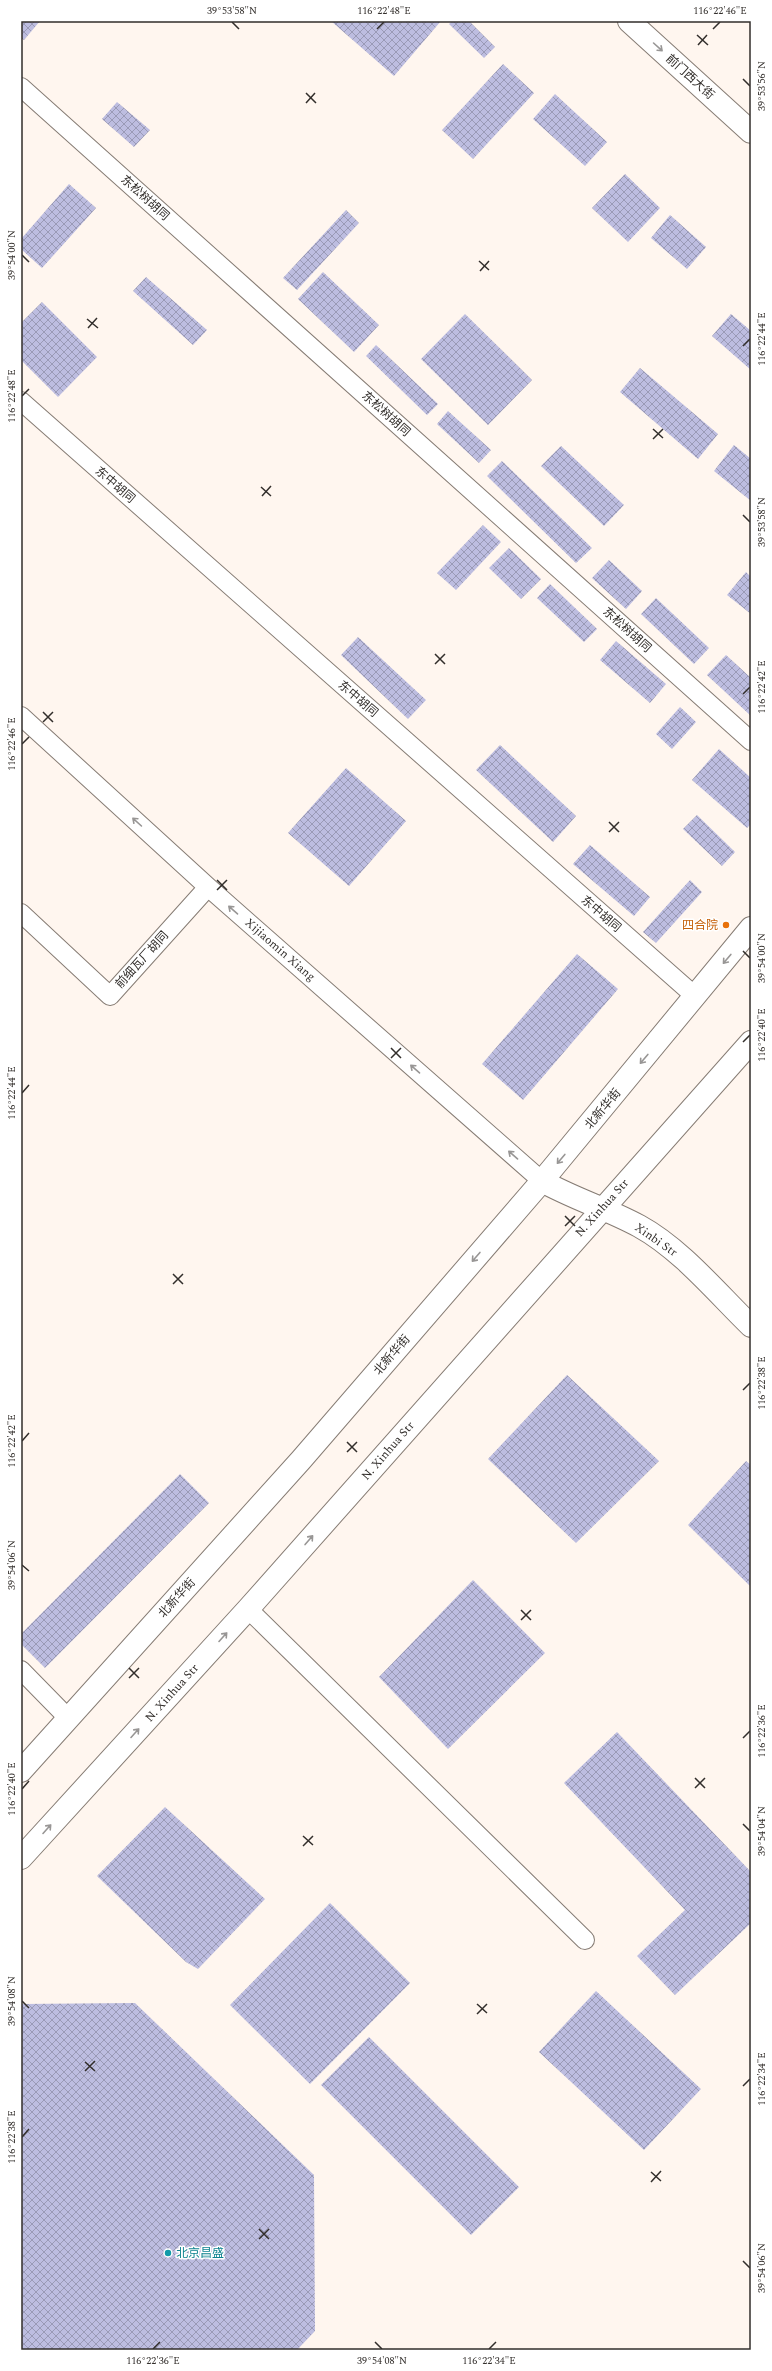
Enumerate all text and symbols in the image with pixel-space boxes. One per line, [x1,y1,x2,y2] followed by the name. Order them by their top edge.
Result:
[207,3,257,19] text: 39°53'58"N
[357,3,411,19] text: 116°22'48"E
[693,3,747,19] text: 116°22'46"E
[653,43,663,52] one-way arrow
[661,50,719,104] street label: 前门西大街
[754,61,770,111] text: 39°53'56"N
[116,171,174,225] street label: 东松树胡同
[4,230,20,280] text: 39°54'00"N
[754,312,770,366] text: 116°22'44"E
[4,369,20,423] text: 116°22'48"E
[357,387,415,441] street label: 东松树胡同
[91,462,139,508] street label: 东中胡同
[754,497,770,547] text: 39°53'58"N
[598,603,656,657] street label: 东松树胡同
[754,660,770,714] text: 116°22'42"E
[334,676,382,722] street label: 东中胡同
[4,717,20,771] text: 116°22'46"E
[132,818,142,827] one-way arrow
[577,891,625,937] street label: 东中胡同
[228,905,239,914] one-way arrow
[240,914,320,986] street label: Xijiaomin Xiang
[682,916,718,935] place label: 四合院
[721,920,731,930] marker: 四合院
[111,927,173,993] street label: 前细瓦厂胡同
[754,933,770,983] text: 39°54'00"N
[723,954,732,964] one-way arrow
[754,1008,770,1062] text: 116°22'40"E
[640,1054,649,1064] one-way arrow
[410,1065,421,1074] one-way arrow
[4,1066,20,1120] text: 116°22'44"E
[580,1085,626,1133] street label: 北新华街
[508,1150,518,1159] one-way arrow
[556,1153,565,1164] one-way arrow
[570,1174,634,1242] street label: N. Xinhua Str
[631,1218,682,1262] street label: Xinbi Str
[472,1252,481,1263] one-way arrow
[369,1331,415,1379] street label: 北新华街
[754,1356,770,1410] text: 116°22'38"E
[4,1414,20,1468] text: 116°22'42"E
[357,1417,419,1485] street label: N. Xinhua Str
[305,1535,314,1545] one-way arrow
[4,1540,20,1590] text: 39°54'06"N
[154,1574,200,1622] street label: 北新华街
[218,1632,228,1642] one-way arrow
[140,1659,204,1727] street label: N. Xinhua Str
[754,1704,770,1758] text: 116°22'36"E
[130,1728,140,1738] one-way arrow
[4,1762,20,1816] text: 116°22'40"E
[754,1806,770,1856] text: 39°54'04"N
[43,1824,52,1834] one-way arrow
[4,1976,20,2026] text: 39°54'08"N
[754,2052,770,2106] text: 116°22'34"E
[4,2110,20,2164] text: 116°22'38"E
[754,2243,770,2293] text: 39°54'06"N
[176,2244,224,2263] place label: 北京昌盛
[163,2248,173,2258] marker: 北京昌盛
[126,2353,180,2369] text: 116°22'36"E
[357,2353,407,2369] text: 39°54'08"N
[462,2353,516,2369] text: 116°22'34"E

